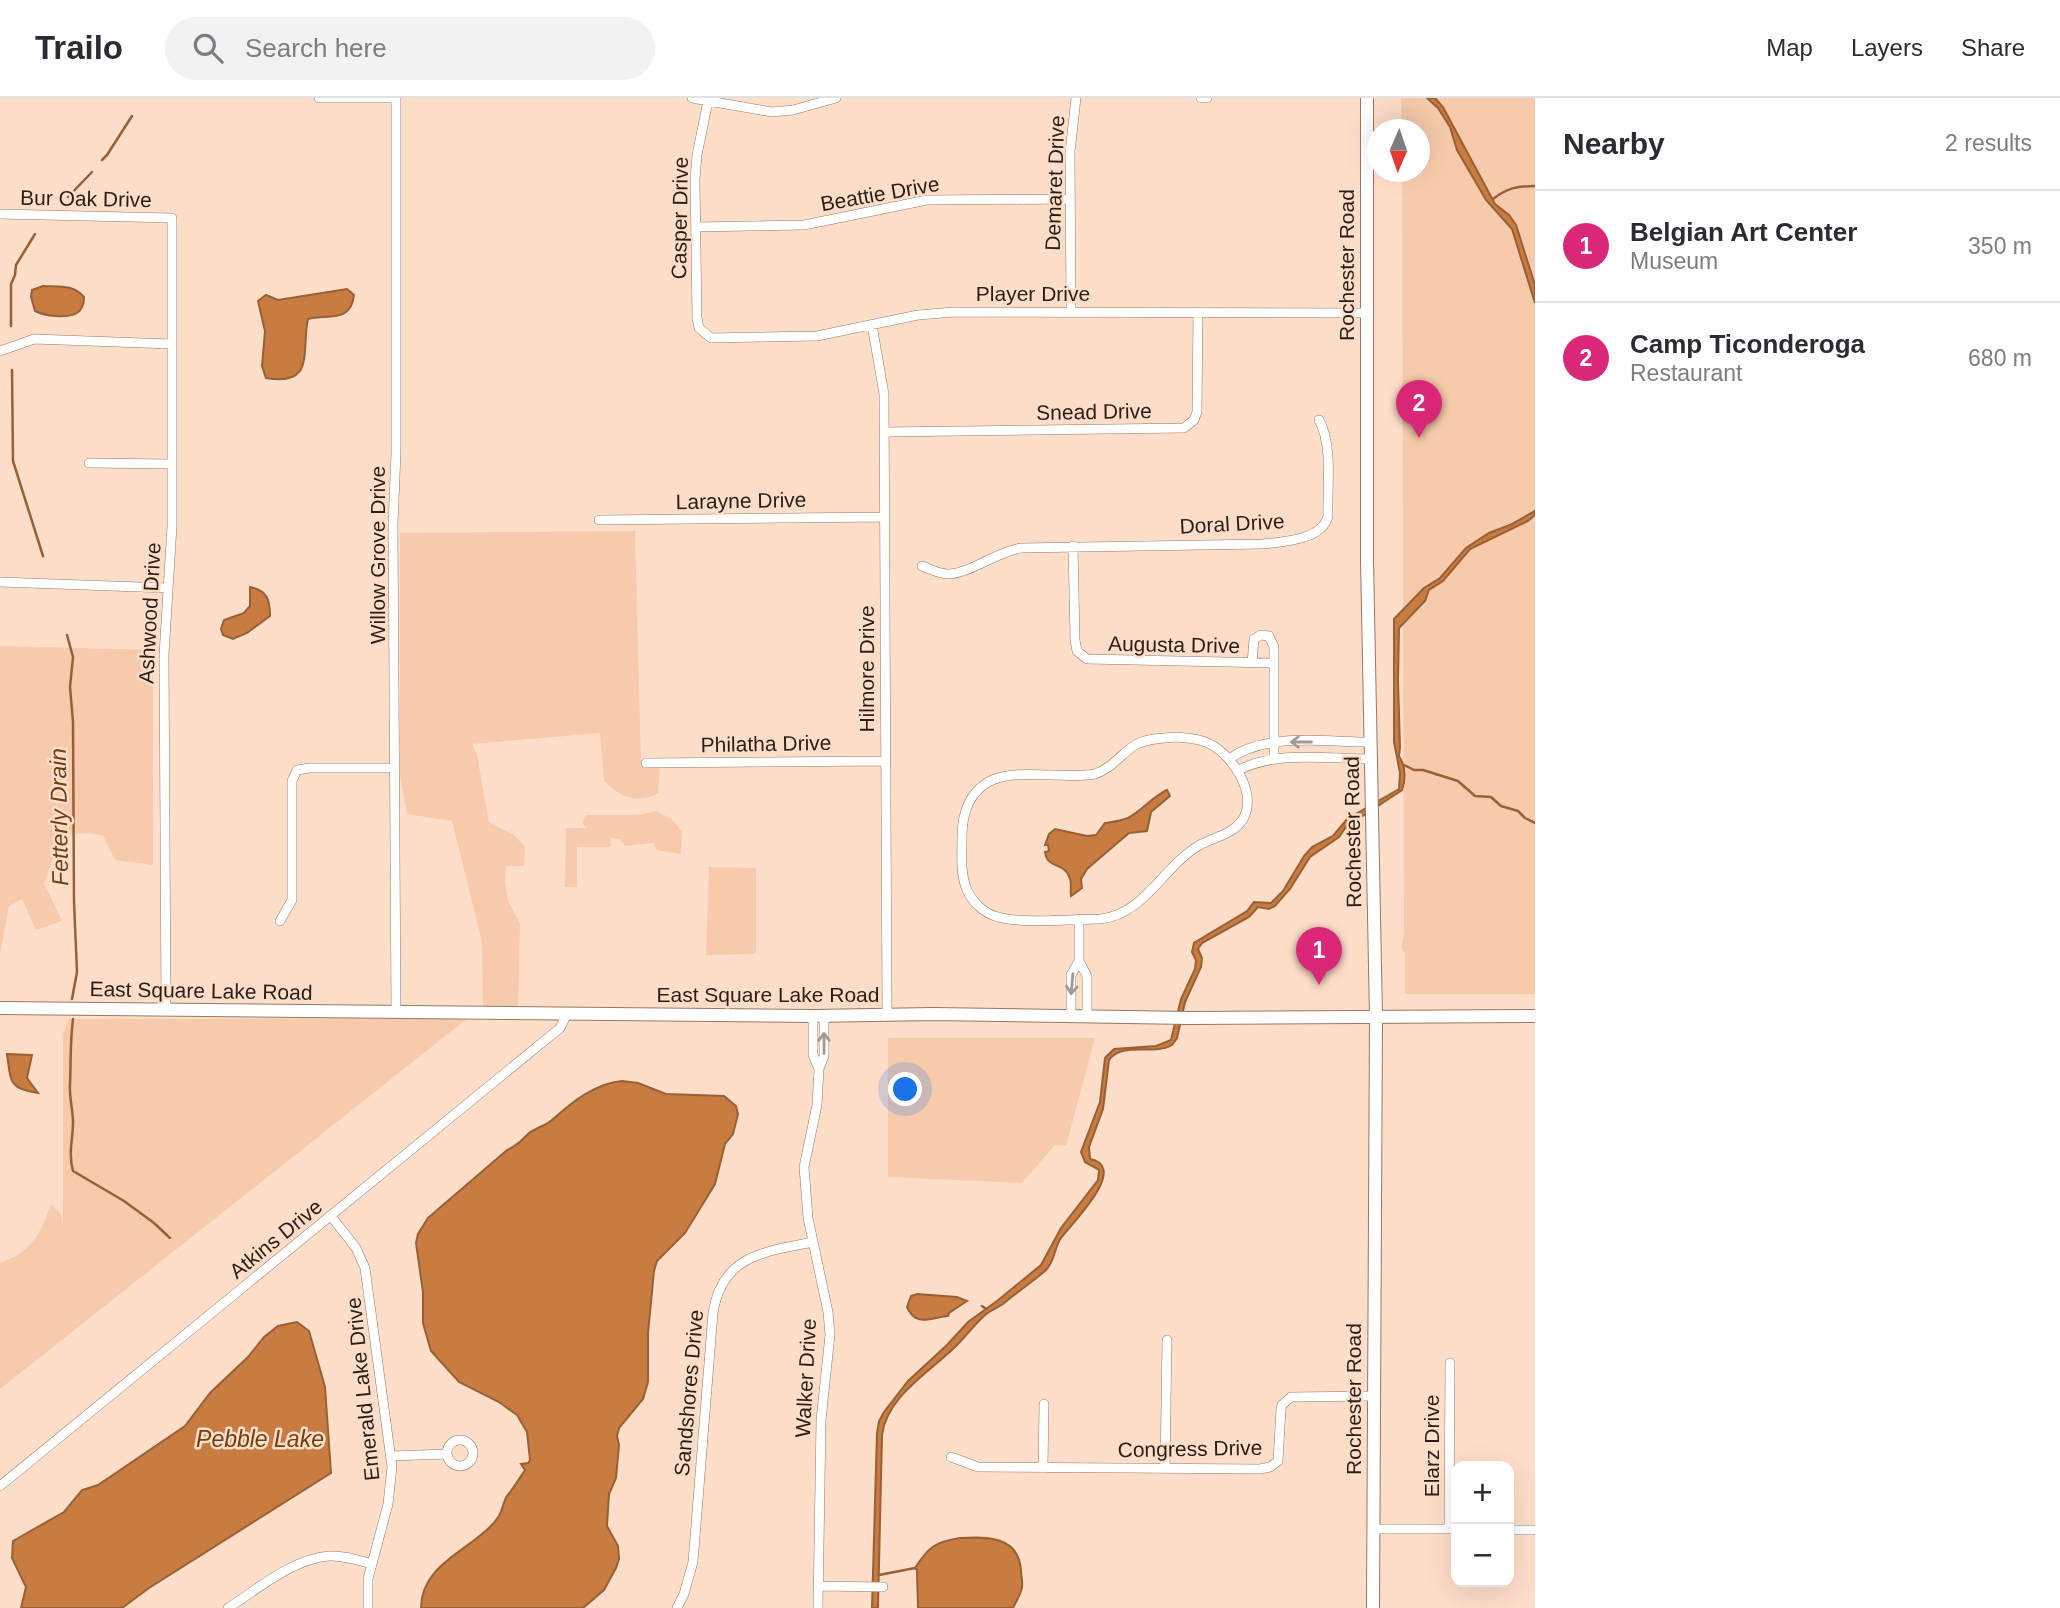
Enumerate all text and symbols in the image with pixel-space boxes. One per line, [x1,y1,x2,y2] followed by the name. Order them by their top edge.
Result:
[165,17,655,80] search box
[35,29,123,66] text: Trailo
[189,29,227,67] icon: search
[245,33,387,63] text: Search here
[1766,34,1813,61] text: Map
[1851,34,1923,61] text: Layers
[1961,34,2025,61] text: Share
[1041,115,1068,251] street label: Demaret Drive
[1367,119,1430,182] north arrow
[1563,127,1665,160] text: Nearby
[1945,130,2032,156] text: 2 results
[667,157,692,279] street label: Casper Drive
[819,172,941,215] street label: Beattie Drive
[20,186,152,211] street label: Bur Oak Drive
[1335,189,1358,341] street label: Rochester Road
[1630,217,1857,247] text: Belgian Art Center
[1580,233,1592,259] text: 1
[1968,233,2032,259] text: 350 m
[1630,248,1718,274] text: Museum
[976,282,1090,305] street label: Player Drive
[1630,329,1865,359] text: Camp Ticonderoga
[1580,345,1592,371] text: 2
[1968,345,2032,371] text: 680 m
[1630,360,1743,386] text: Restaurant
[1396,380,1442,438] pin: 2
[1036,399,1152,424] street label: Snead Drive
[366,466,389,644] street label: Willow Grove Drive
[675,488,807,513] street label: Larayne Drive
[1179,509,1285,538] street label: Doral Drive
[134,542,165,684] street label: Ashwood Drive
[855,605,878,733] street label: Hilmore Drive
[1108,632,1240,657] street label: Augusta Drive
[700,731,832,756] street label: Philatha Drive
[1290,735,1313,749] one-way arrow
[45,748,73,886] water label: Fetterly Drain
[1340,756,1365,908] street label: Rochester Road
[1296,927,1342,985] pin: 1
[1065,972,1078,995] one-way arrow
[89,977,313,1004] street label: East Square Lake Road
[657,983,879,1006] street label: East Square Lake Road
[817,1031,831,1054] one-way arrow
[888,1072,922,1106] your location
[225,1194,326,1283] street label: Atkins Drive
[341,1296,384,1482] street label: Emerald Lake Drive
[670,1309,707,1477] street label: Sandshores Drive
[791,1318,820,1438] street label: Walker Drive
[1342,1323,1365,1475] street label: Rochester Road
[1420,1395,1443,1497] street label: Elarz Drive
[196,1426,324,1452] water label: Pebble Lake
[1117,1436,1263,1461] street label: Congress Drive
[1451,1461,1514,1587] map controls
[1451,1461,1514,1524] button: +
[1451,1524,1514,1587] button: −

